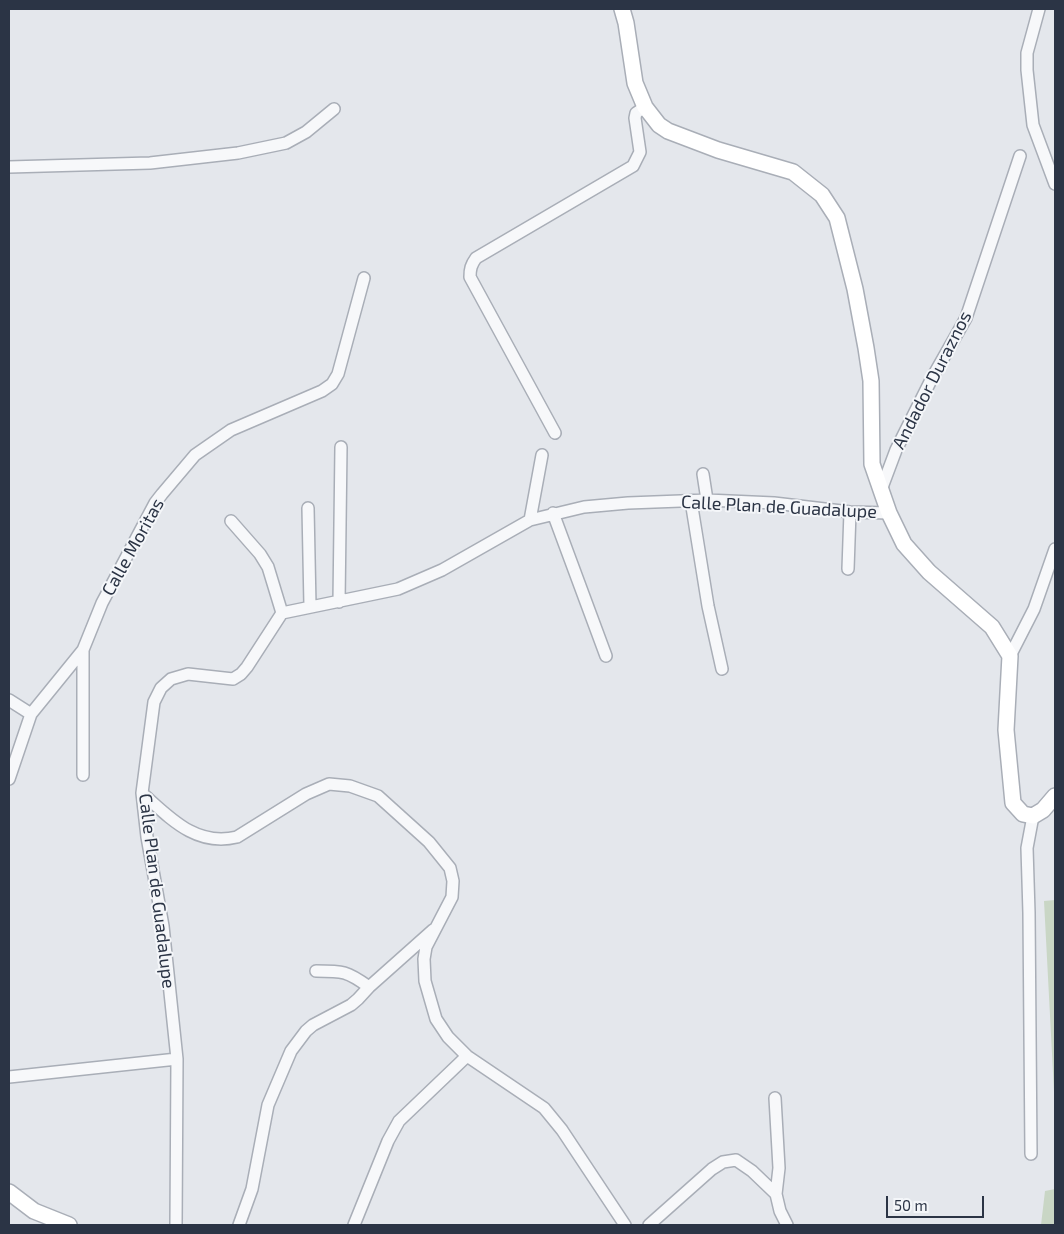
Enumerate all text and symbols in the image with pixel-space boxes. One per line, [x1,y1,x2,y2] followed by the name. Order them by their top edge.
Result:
[888,307,976,453] street label: Andador Duraznos
[680,491,878,523] street label: Calle Plan de Guadalupe
[97,494,169,600] street label: Calle Moritas
[134,792,180,990] street label: Calle Plan de Guadalupe
[889,1186,986,1218] scale bar
[894,1196,928,1214] text: 50 m

